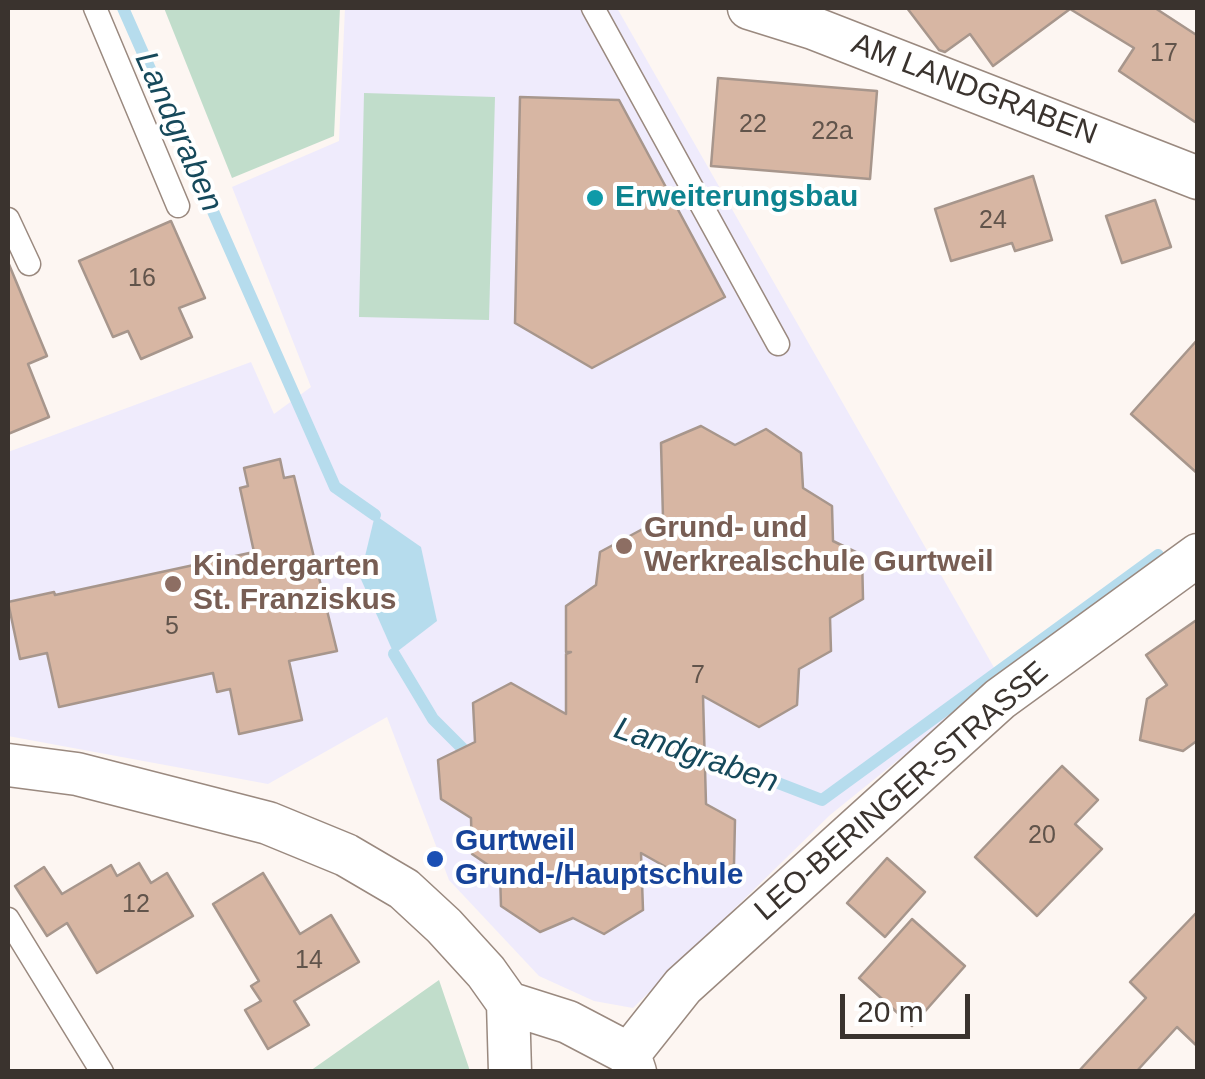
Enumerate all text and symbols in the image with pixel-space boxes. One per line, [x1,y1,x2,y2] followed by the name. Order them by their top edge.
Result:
[846,27,1102,153] street label: AM LANDGRABEN
[1150,39,1178,69] house number: 17
[126,46,230,218] water label: Landgraben
[739,110,767,140] house number: 22
[811,117,853,147] house number: 22a
[615,180,858,216] place label: Erweiterungsbau
[584,187,606,209] marker: Erweiterungsbau
[979,206,1007,236] house number: 24
[128,264,156,294] house number: 16
[644,511,994,582] place label: Grund- und Werkrealschule Gurtweil
[613,535,635,557] marker: Grund- und Werkrealschule Gurtweil
[193,549,396,620] place label: Kindergarten St. Franziskus
[162,573,184,595] marker: Kindergarten St. Franziskus
[165,612,179,642] house number: 5
[748,655,1056,929] street label: LEO-BERINGER-STRASSE
[691,661,705,691] house number: 7
[609,710,783,802] water label: Landgraben
[1028,821,1056,851] house number: 20
[455,824,743,894] place label: Gurtweil Grund-/Hauptschule
[424,848,446,870] marker: Gurtweil Grund-/Hauptschule
[122,890,150,920] house number: 12
[295,946,323,976] house number: 14
[845,974,975,1036] scale bar
[857,995,924,1028] text: 20 m

